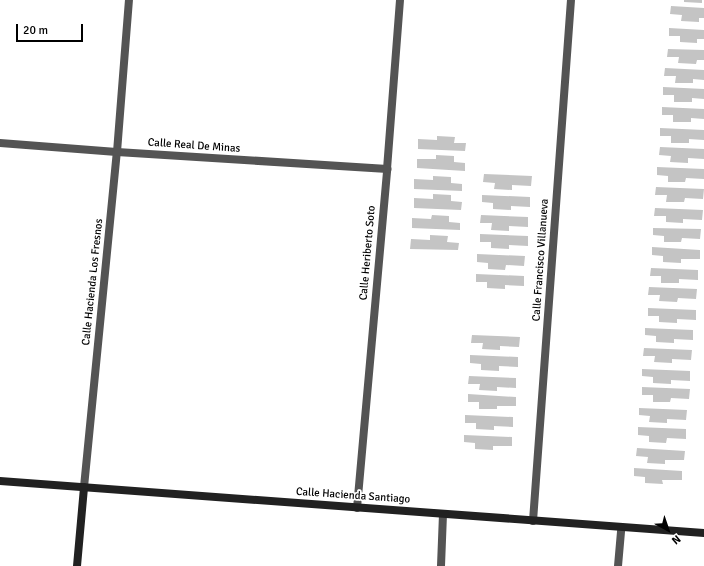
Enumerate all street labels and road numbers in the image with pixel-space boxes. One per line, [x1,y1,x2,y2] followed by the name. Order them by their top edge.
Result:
[147,136,241,156] street label: Calle Real De Minas
[530,198,552,322] street label: Calle Francisco Villanueva
[357,205,379,301] street label: Calle Heriberto Soto
[80,218,106,346] street label: Calle Hacienda Los Fresnos
[295,485,411,507] street label: Calle Hacienda Santiago

